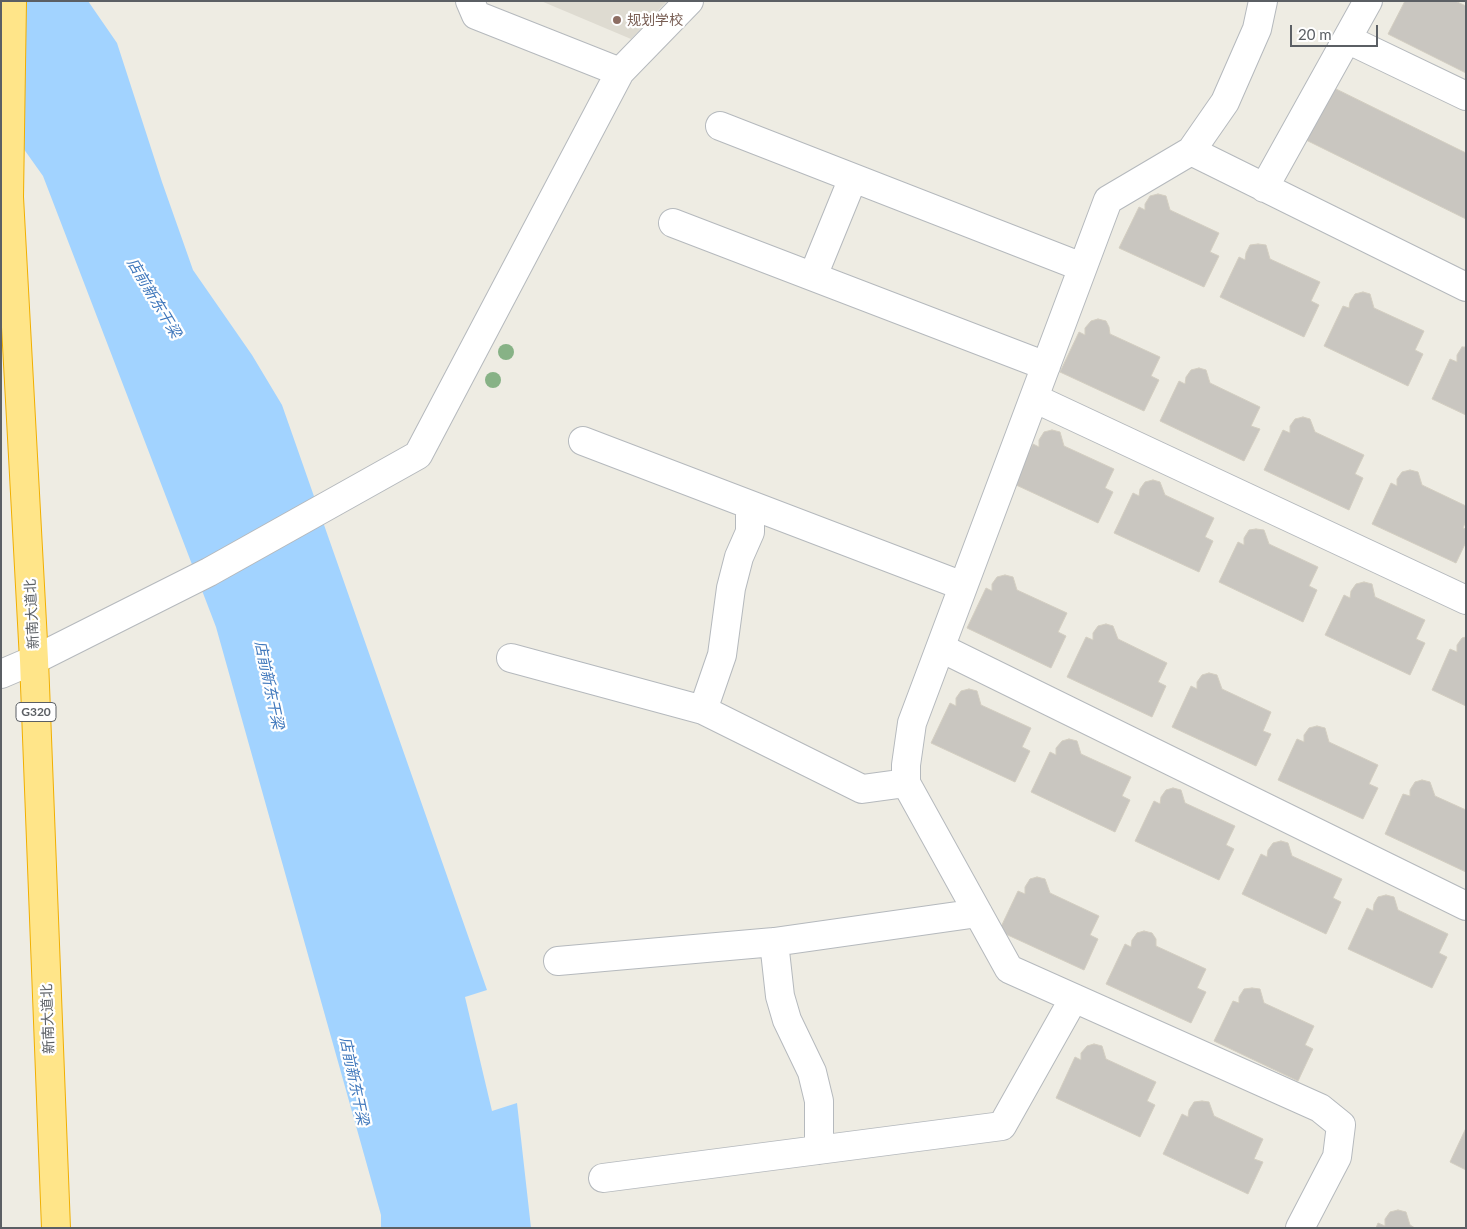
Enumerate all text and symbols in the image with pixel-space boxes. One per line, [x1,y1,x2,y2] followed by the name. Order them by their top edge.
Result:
[627,12,683,28] place label: 规划学校
[611,14,623,26] marker: 规划学校
[1292,15,1380,47] scale bar
[1298,25,1332,43] text: 20 m
[123,255,185,341] water label: 店前新东干梁
[22,579,42,649] street label: 新南大道北
[251,639,287,731] water label: 店前新东干梁
[16,702,56,722] road number: G320
[38,984,58,1054] street label: 新南大道北
[336,1035,372,1127] water label: 店前新东干梁

